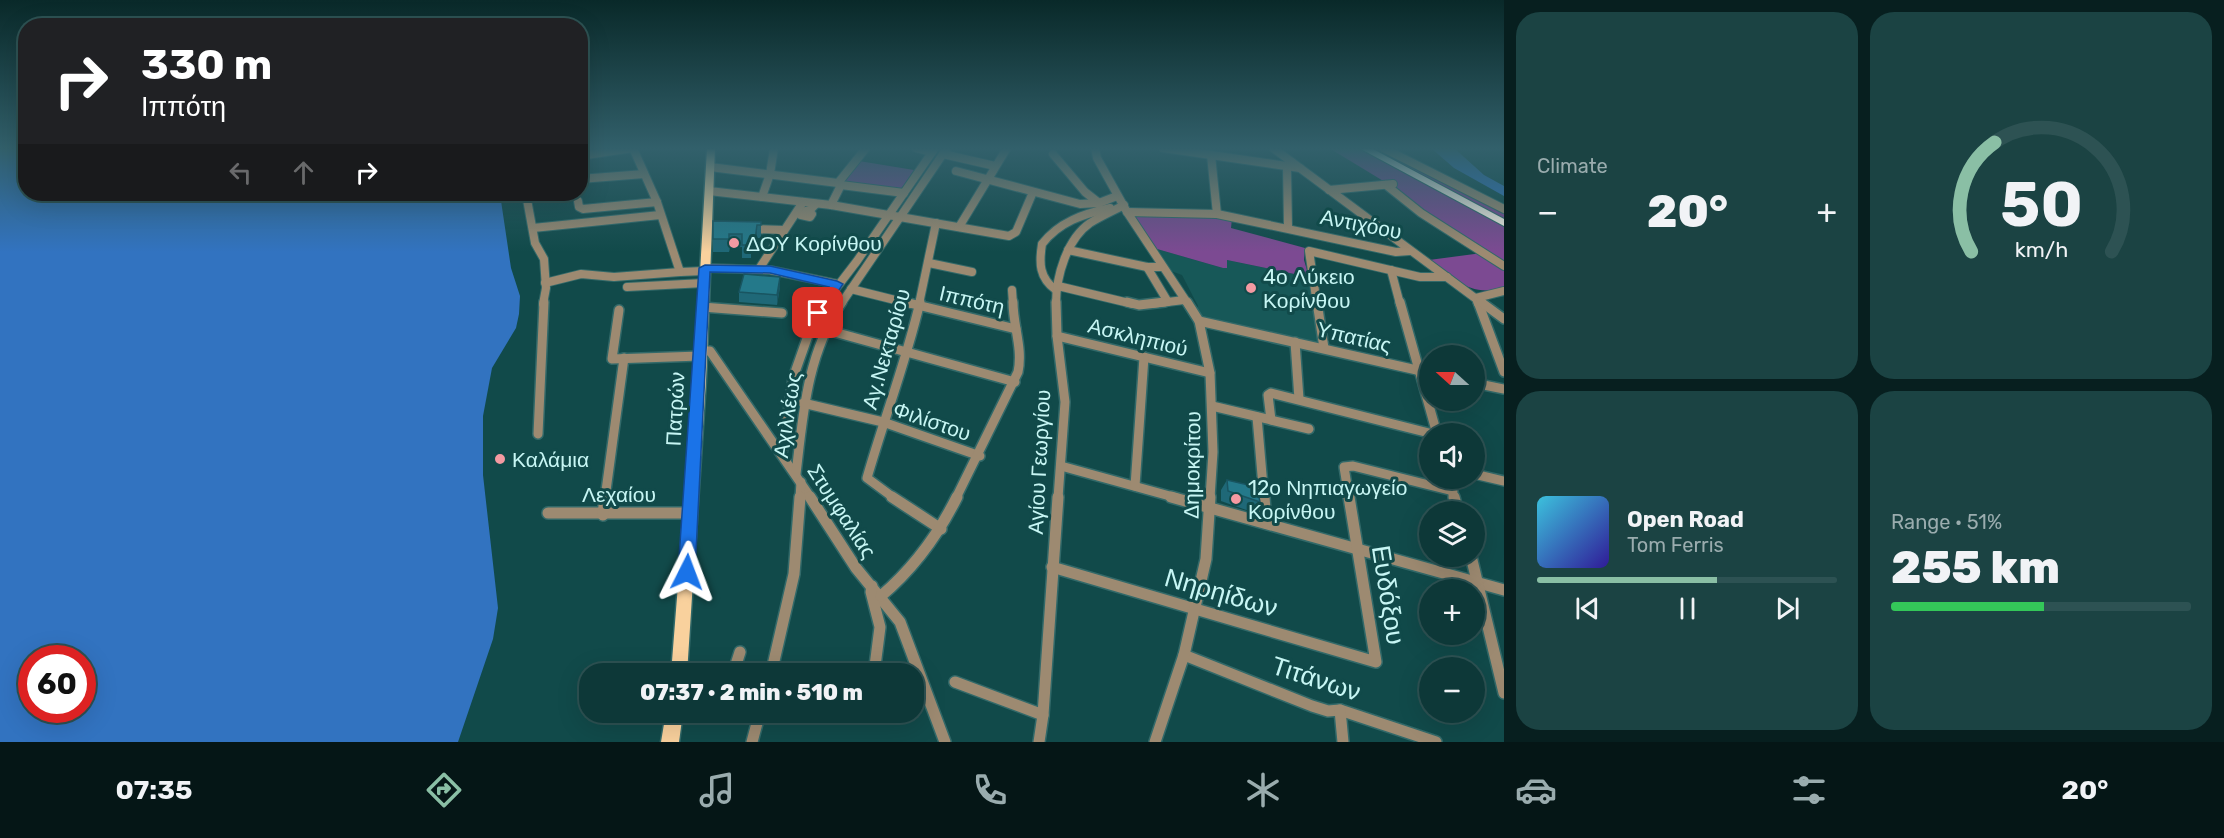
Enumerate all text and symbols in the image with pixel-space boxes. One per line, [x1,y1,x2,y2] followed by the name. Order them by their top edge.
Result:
[141,40,272,90] text: 330 m
[42,42,120,120] icon: right
[141,91,226,123] text: Ιππότη
[1537,154,1608,178] text: Climate
[224,156,257,189] icon: left
[287,156,320,189] icon: ahead
[350,156,383,189] icon: right
[2000,168,2082,242] text: 50
[1647,185,1728,238] text: 20°
[1537,192,1558,231] text: −
[1816,192,1837,231] text: +
[1318,204,1404,244] street label: Αντιχόου
[746,231,882,256] place label: ΔΟΥ Κορίνθου
[727,236,741,250] marker: ΔΟΥ Κορίνθου
[2014,238,2068,263] text: km/h
[1263,264,1355,313] place label: 4ο Λύκειο Κορίνθου
[937,280,1007,320] street label: Ιππότη
[1244,281,1258,295] marker: 4ο Λύκειο Κορίνθου
[857,286,915,412] street label: Αγ.Νεκταρίου
[792,287,843,338] pin
[801,296,834,329] icon: arrive
[1086,313,1190,361] street label: Ασκληπιού
[1314,316,1394,358] street label: Υπατίας
[1419,345,1485,411] north arrow
[1419,345,1485,723] map controls
[768,370,806,460] street label: Αχιλλέως
[661,371,689,447] street label: Πατρών
[1023,389,1055,535] street label: Αγίου Γεωργίου
[890,396,974,446] street label: Φιλίστου
[1179,411,1205,519] street label: Δημοκρίτου
[1419,423,1485,489] button: sound
[512,447,589,472] place label: Καλάμια
[493,452,507,466] marker: Καλάμια
[802,459,882,563] street label: Στυμφαλίας
[1248,475,1407,524] place label: 12ο Νηπιαγωγείο Κορίνθου
[582,482,656,507] street label: Λεχαίου
[1229,492,1243,506] marker: 12ο Νηπιαγωγείο Κορίνθου
[1419,501,1485,567] button: layers
[1627,506,1744,533] text: Open Road
[1891,510,2002,534] text: Range · 51%
[1627,533,1724,557] text: Tom Ferris
[655,540,719,604] position arrow
[1891,541,2060,594] text: 255 km
[1365,543,1411,647] street label: Ευδόξου
[1161,562,1281,624] street label: Νηρηίδων
[1419,579,1485,645] button: +
[1571,592,1604,625] icon: previous
[1671,592,1704,625] icon: pause
[1771,592,1804,625] icon: next
[18,645,96,723] speed limit sign: 60
[1267,650,1365,708] street label: Τιτάνων
[1419,657,1485,723] button: −
[640,679,863,706] text: 07:37 · 2 min · 510 m
[423,769,465,811] icon: directions
[696,769,738,811] icon: music
[969,769,1011,811] icon: phone
[1242,769,1284,811] icon: climate
[1515,769,1557,811] icon: car
[1788,769,1830,811] icon: filters
[116,774,192,806] text: 07:35
[2061,774,2108,806] text: 20°

